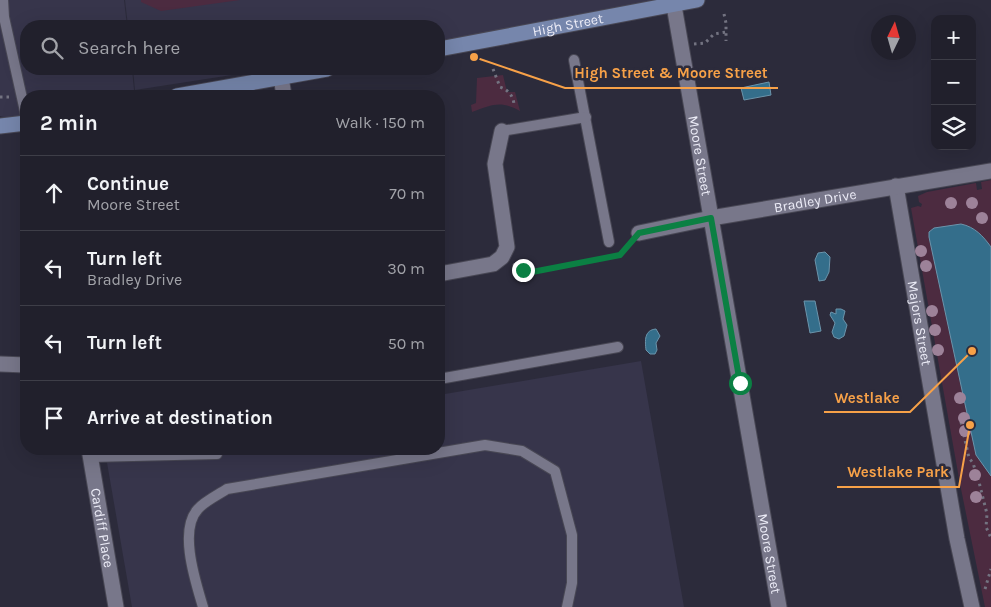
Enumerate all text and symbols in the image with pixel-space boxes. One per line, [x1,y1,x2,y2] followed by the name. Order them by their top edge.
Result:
[531,10,605,40] street label: High Street
[871,15,916,60] north arrow
[931,15,976,150] map controls
[931,15,976,60] button: +
[20,20,445,75] search box
[38,34,66,62] icon: search
[78,37,180,59] text: Search here
[565,58,778,88] callout: High Street & Moore Street
[931,60,976,105] button: −
[574,64,768,82] text: High Street & Moore Street
[931,105,976,150] button: layers
[40,111,98,135] text: 2 min
[336,113,425,132] text: Walk · 150 m
[685,114,716,197] street label: Moore Street
[87,173,169,195] text: Continue
[40,179,68,207] icon: ahead
[389,184,425,203] text: 70 m
[772,185,858,216] street label: Bradley Drive
[87,195,180,214] text: Moore Street
[87,248,162,270] text: Turn left
[40,254,68,282] icon: left
[387,259,425,278] text: 30 m
[512,259,535,282] route end
[87,270,182,289] text: Bradley Drive
[904,279,935,367] street label: Majors Street
[40,329,68,357] icon: left
[87,332,162,354] text: Turn left
[388,334,425,353] text: 50 m
[729,372,752,395] route start
[824,382,910,412] callout: Westlake
[834,389,900,407] text: Westlake
[40,404,68,432] icon: arrive
[87,407,273,429] text: Arrive at destination
[837,457,959,487] callout: Westlake Park
[847,463,949,481] text: Westlake Park
[87,487,118,569] street label: Cardiff Place
[754,512,785,595] street label: Moore Street

